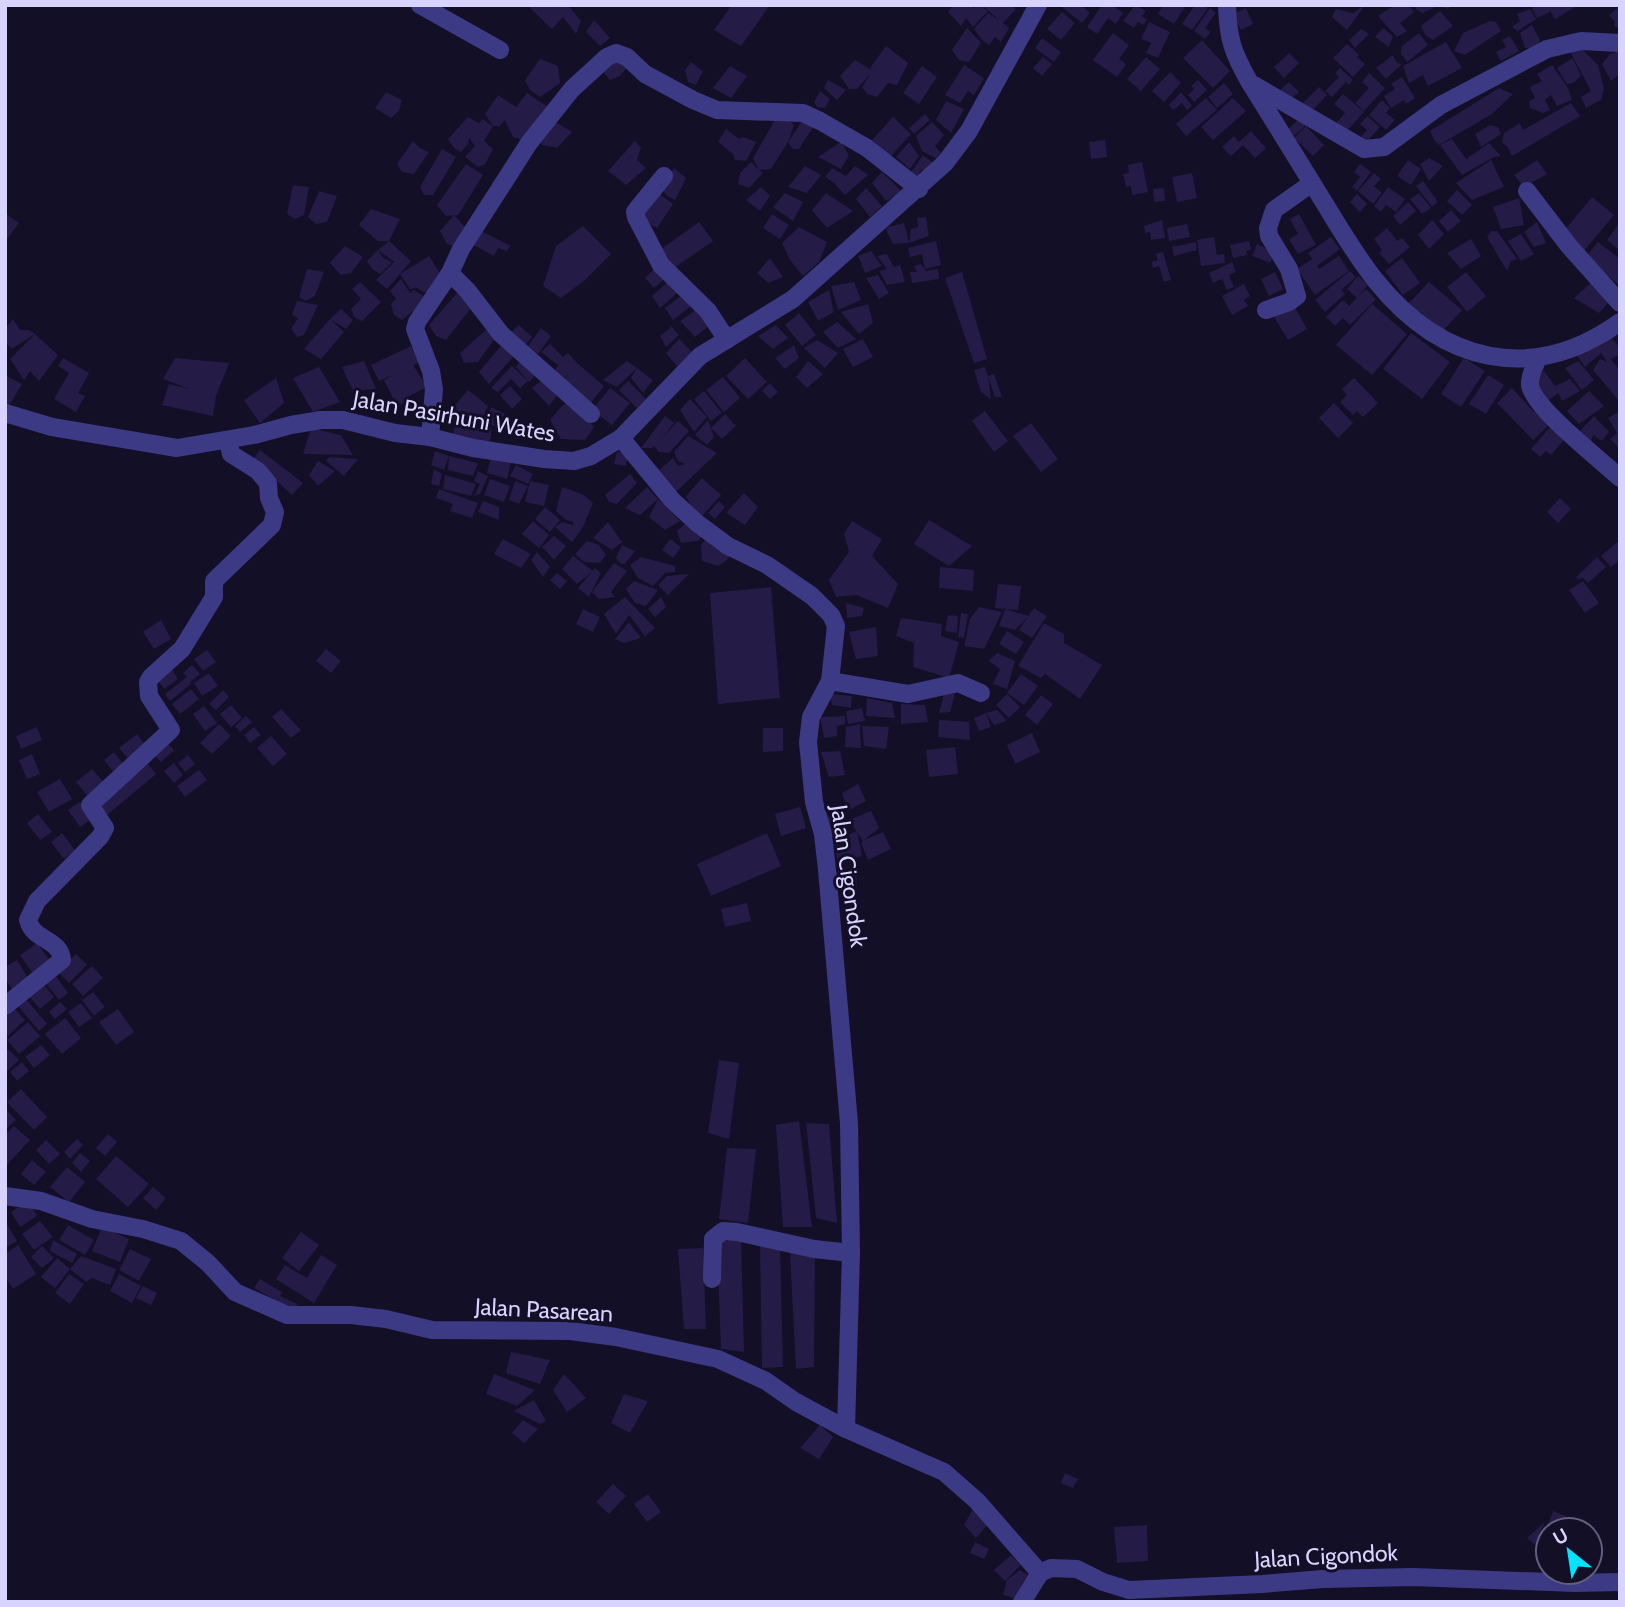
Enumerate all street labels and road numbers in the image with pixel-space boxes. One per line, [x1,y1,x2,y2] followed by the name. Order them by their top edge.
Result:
[350,384,557,448] street label: Jalan Pasirhuni Wates
[825,802,873,950] street label: Jalan Cigondok
[473,1292,614,1328] street label: Jalan Pasarean
[1253,1538,1399,1574] street label: Jalan Cigondok

